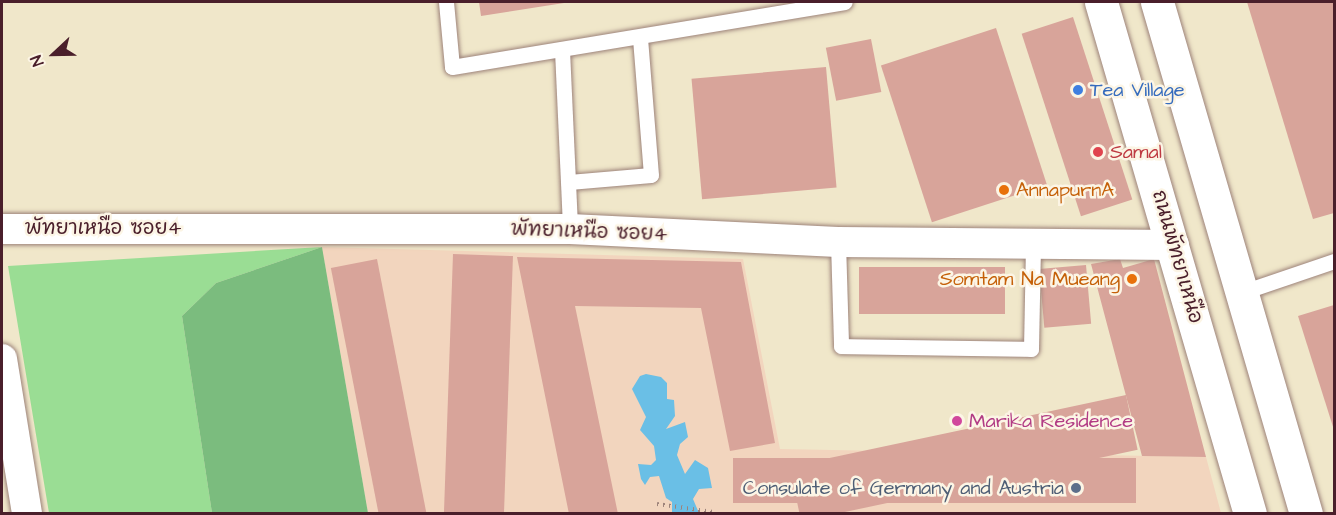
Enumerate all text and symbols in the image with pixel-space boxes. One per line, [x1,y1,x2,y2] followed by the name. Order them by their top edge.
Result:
[24,24,84,84] north arrow
[25,52,49,70] text: N
[1090,78,1185,102] place label: Tea Village
[1071,83,1085,97] marker: Tea Village
[1110,140,1162,164] place label: Samal
[1091,145,1105,159] marker: Samal
[1016,178,1114,202] place label: AnnapurnA
[997,183,1011,197] marker: AnnapurnA
[1146,187,1208,327] street label: ถนนพัทยาเหนือ
[25,216,181,240] street label: พัทยาเหนือ ซอย4
[510,217,668,247] street label: พัทยาเหนือ ซอย4
[940,267,1120,291] place label: Somtam Na Mueang
[1125,272,1139,286] marker: Somtam Na Mueang
[969,409,1133,433] place label: Marika Residence
[950,414,964,428] marker: Marika Residence
[743,476,1064,500] place label: Consulate of Germany and Austria
[1069,481,1083,495] marker: Consulate of Germany and Austria

